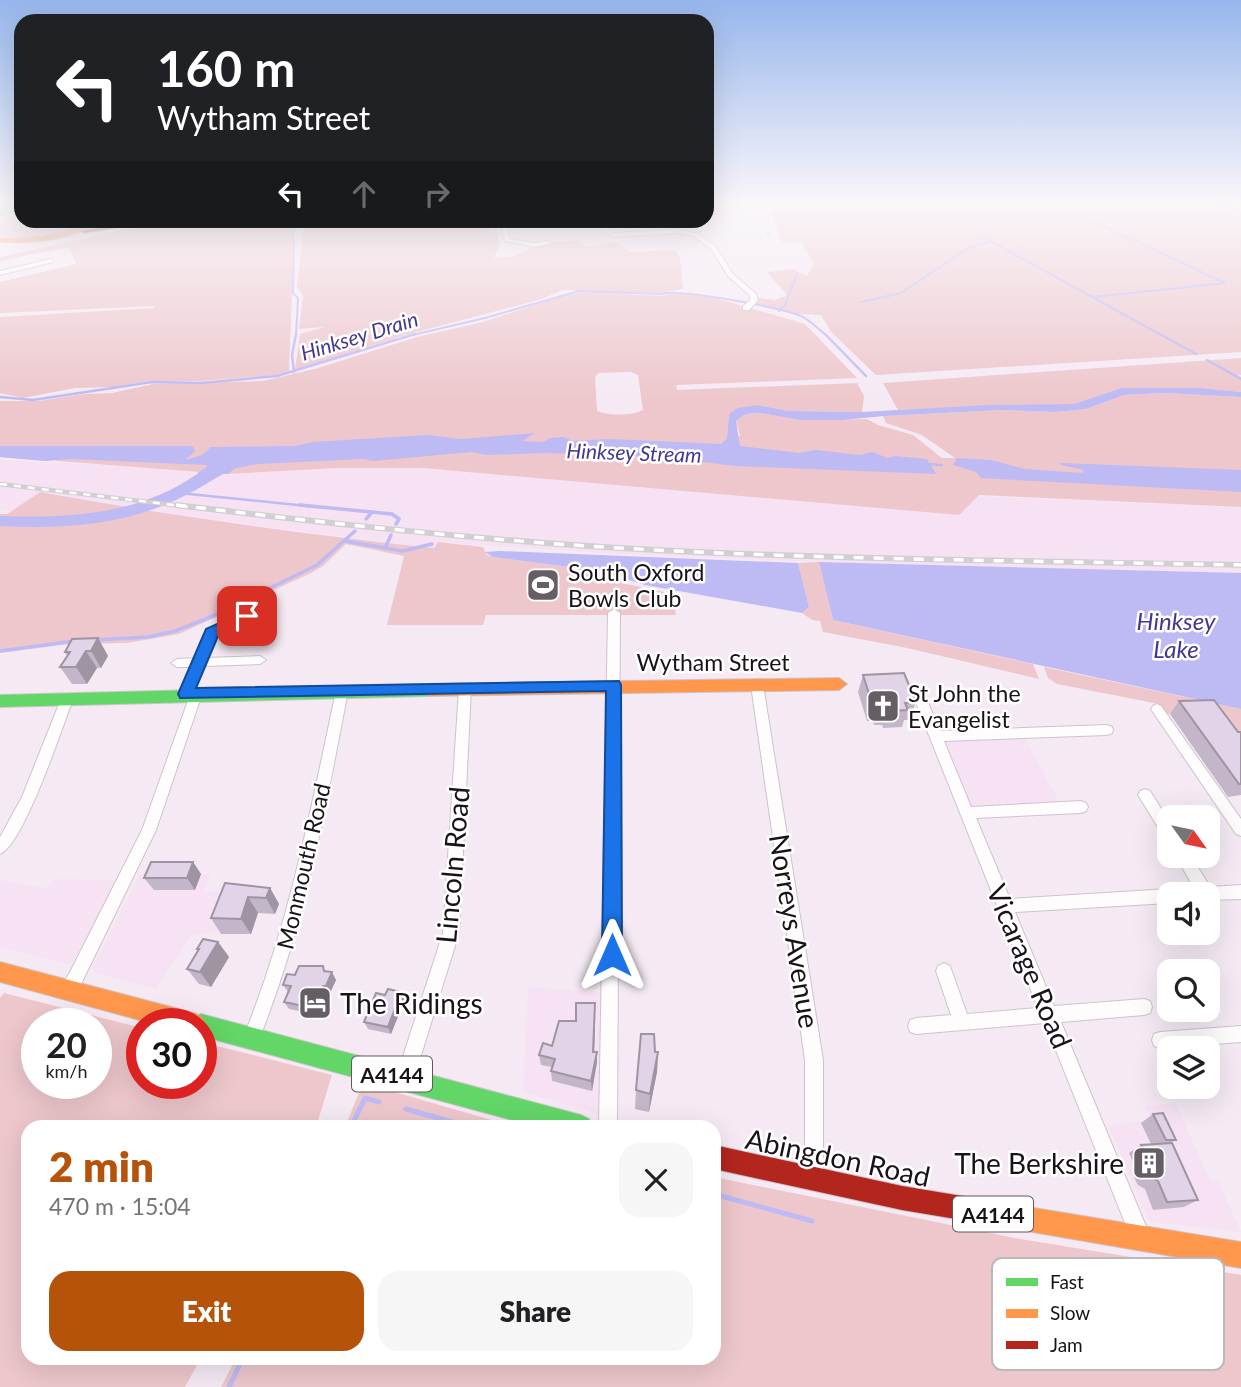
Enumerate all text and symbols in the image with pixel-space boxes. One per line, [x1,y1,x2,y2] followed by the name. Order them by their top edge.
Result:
[157,39,295,97] text: 160 m
[42,42,133,133] icon: left
[157,98,370,137] text: Wytham Street
[272,175,310,213] icon: left
[345,175,383,213] icon: ahead
[418,175,456,213] icon: right
[297,305,421,365] water label: Hinksey Drain
[566,437,702,467] water label: Hinksey Stream
[568,558,704,612] place label: South Oxford Bowls Club
[524,566,562,604] sports icon: South Oxford Bowls Club
[217,586,277,646] pin
[228,597,266,635] icon: arrive
[1137,606,1216,663] water label: Hinksey Lake
[636,648,790,676] street label: Wytham Street
[908,679,1021,733] place label: St John the Evangelist
[864,687,902,725] church icon: St John the Evangelist
[270,780,336,952] street label: Monmouth Road
[428,785,476,945] street label: Lincoln Road
[1157,805,1220,868] north arrow
[1157,805,1220,1099] map controls
[763,831,827,1031] street label: Norreys Avenue
[980,879,1080,1053] street label: Vicarage Road
[1157,882,1220,945] button: sound
[575,918,649,992] position arrow
[1157,959,1220,1022] button: search
[296,984,334,1022] hotel icon: The Ridings
[340,986,483,1020] place label: The Ridings
[126,1008,217,1099] speed limit sign: 30
[46,1023,87,1065] text: 20
[1157,1036,1220,1099] button: layers
[352,1056,432,1092] road number: A4144
[45,1060,88,1082] text: km/h
[743,1121,933,1193] street label: Abingdon Road
[49,1141,154,1191] text: 2 min
[619,1143,693,1217] button: close
[1130,1144,1168,1182] building icon: The Berkshire
[954,1146,1124,1180] place label: The Berkshire
[49,1192,191,1220] text: 470 m · 15:04
[953,1196,1033,1232] road number: A4144
[992,1258,1224,1370] legend
[1050,1270,1084,1293] text: Fast
[49,1271,364,1351] button: Exit
[378,1271,693,1351] button: Share
[1050,1301,1090,1324] text: Slow
[1050,1333,1083,1356] text: Jam

